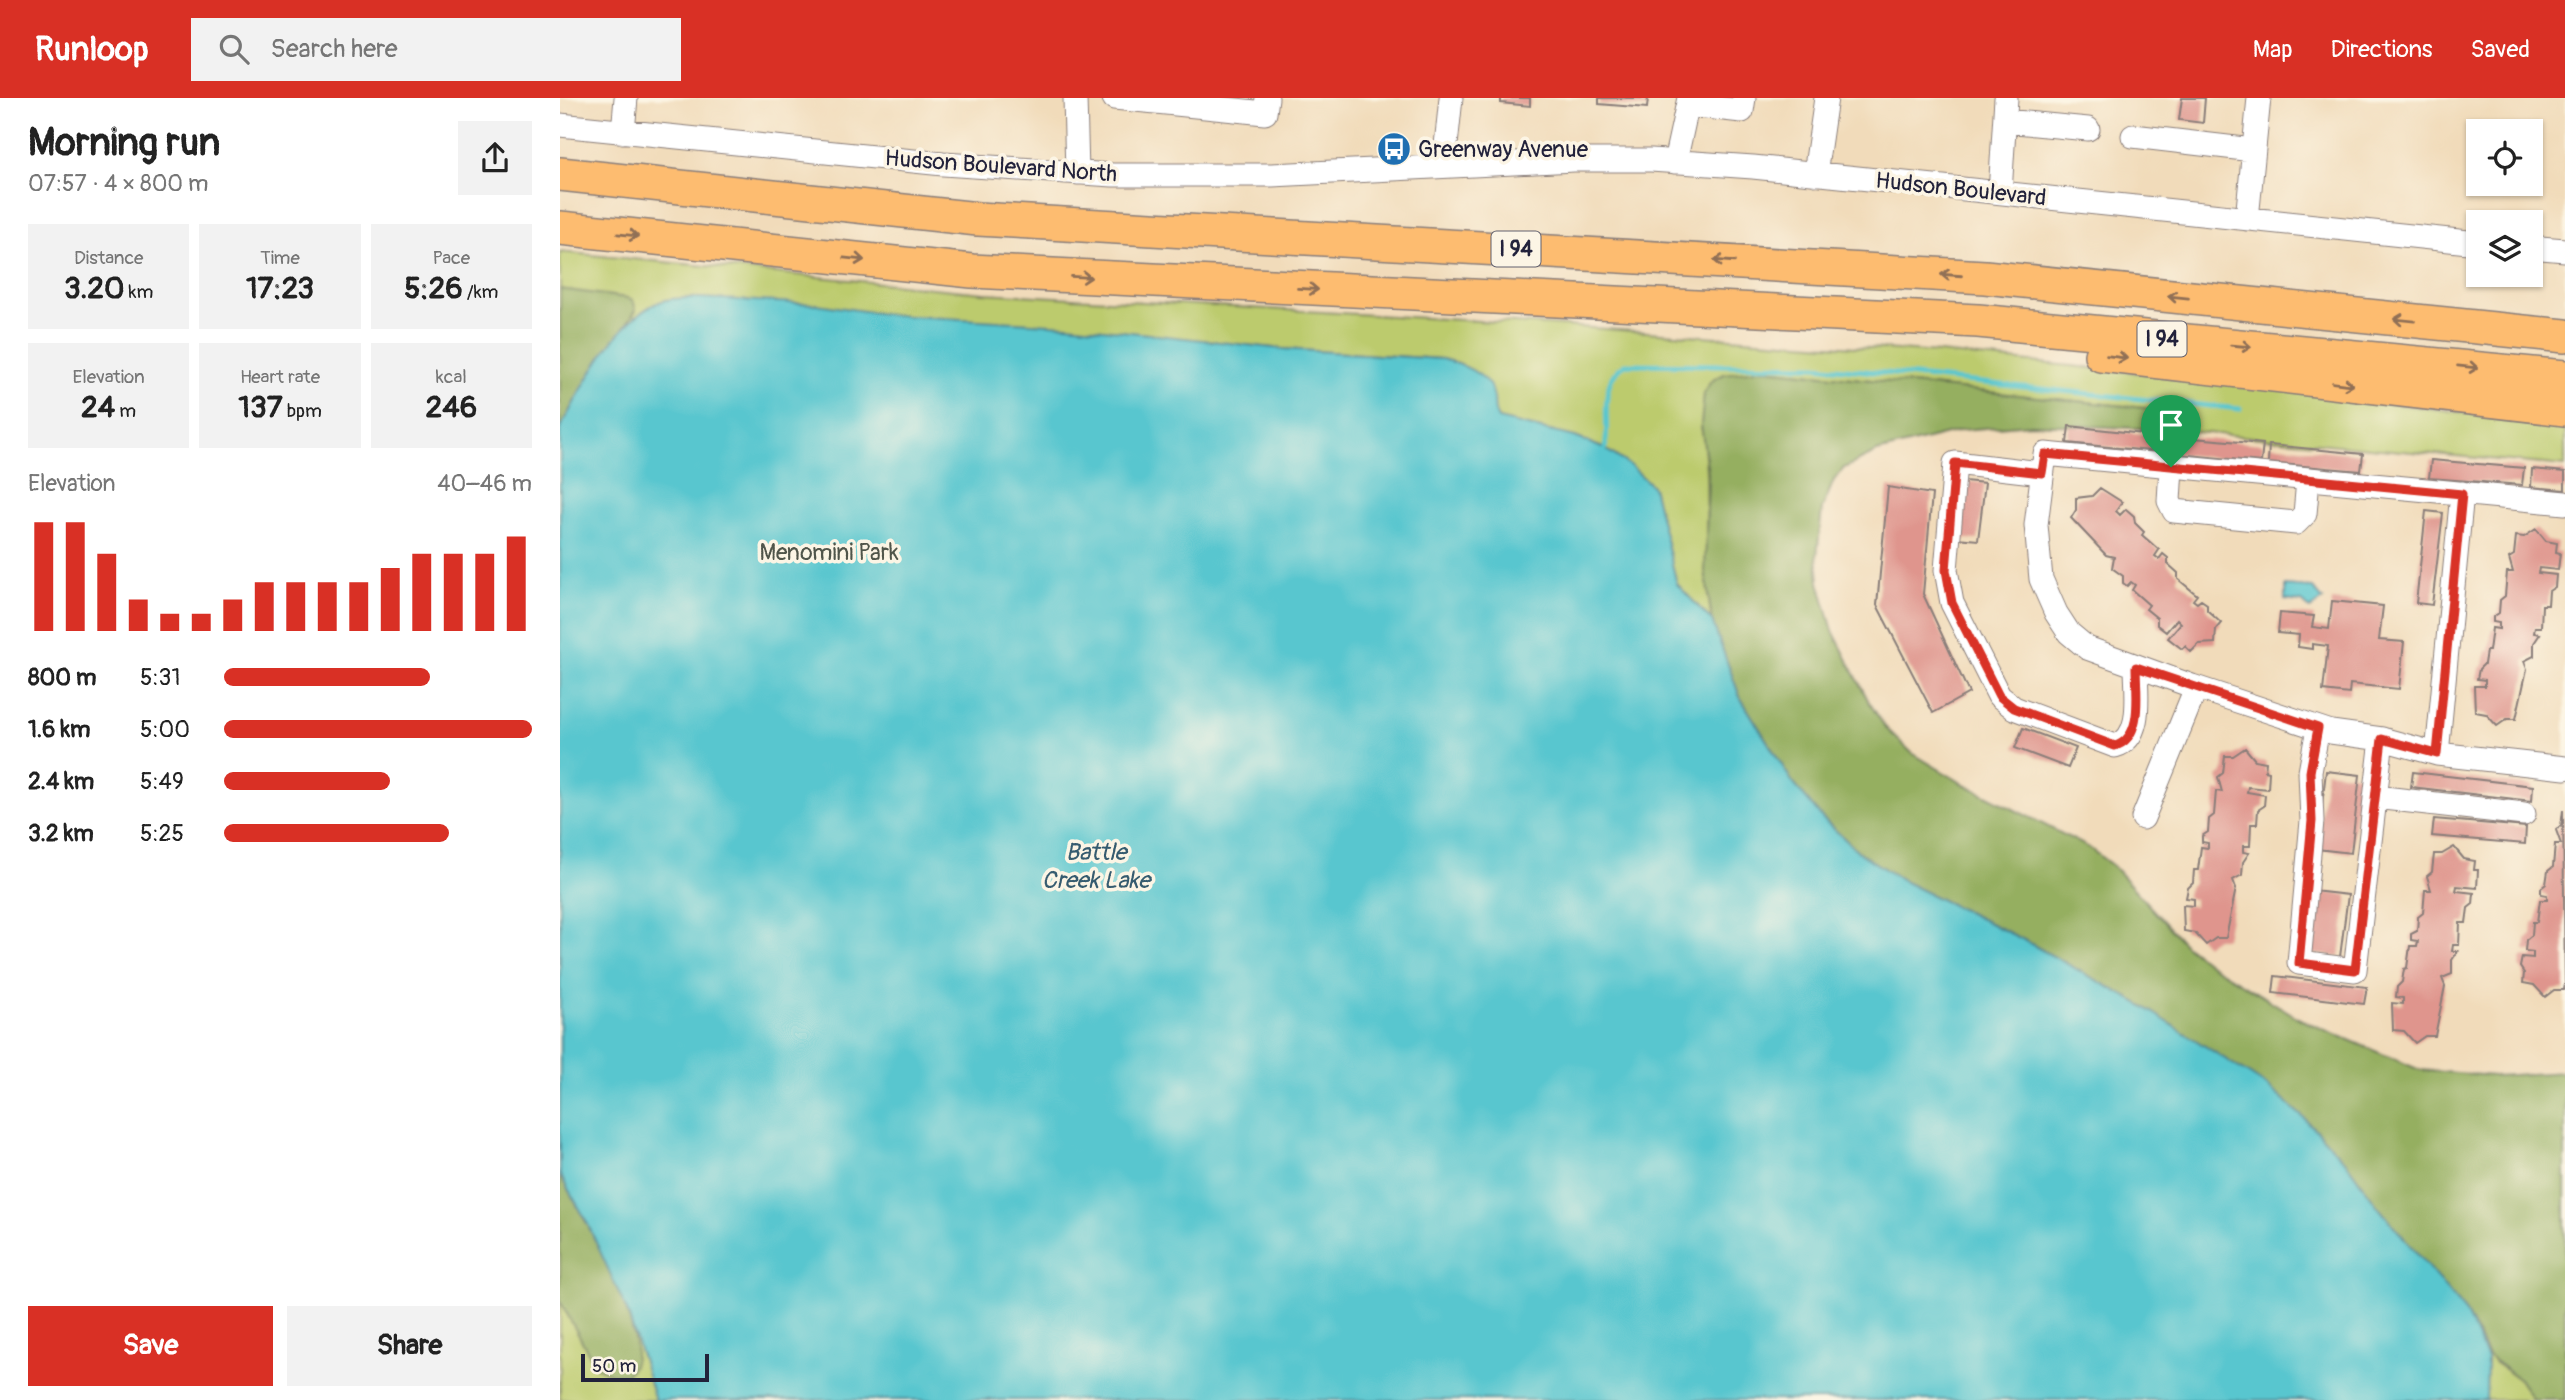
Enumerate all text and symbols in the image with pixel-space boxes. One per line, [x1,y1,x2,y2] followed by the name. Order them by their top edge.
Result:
[191,18,681,81] search box
[35,29,149,70] text: Runloop
[215,30,253,68] icon: search
[271,33,398,65] text: Search here
[2253,35,2293,64] text: Map
[2331,35,2432,64] text: Directions
[2470,35,2530,64] text: Saved
[28,119,220,167] text: Morning run
[2466,119,2543,287] map controls
[2466,119,2543,196] button: locate
[458,121,532,195] button: share
[1375,130,1413,168] bus stop icon: Greenway Avenue
[1418,135,1589,164] place label: Greenway Avenue
[884,143,1118,189] street label: Hudson Boulevard North
[1874,166,2048,212] street label: Hudson Boulevard
[28,169,208,198] text: 07:57 · 4 × 800 m
[2466,210,2543,287] button: layers
[616,229,639,242] one-way arrow
[1492,232,1541,266] road number: I 94
[74,246,143,270] text: Distance
[260,246,300,270] text: Time
[433,246,470,270] text: Pace
[842,252,865,265] one-way arrow
[1714,254,1736,267] one-way arrow
[1940,268,1963,281] one-way arrow
[64,270,124,307] text: 3.20
[246,270,314,307] text: 17:23
[404,270,463,307] text: 5:26
[1069,270,1092,283] one-way arrow
[124,280,153,304] text: km
[463,280,498,304] text: /km
[1296,283,1319,296] one-way arrow
[2167,290,2190,303] one-way arrow
[2393,313,2416,326] one-way arrow
[2138,322,2186,356] road number: I 94
[2230,340,2252,353] one-way arrow
[2105,351,2128,364] one-way arrow
[2456,361,2479,374] one-way arrow
[72,365,145,389] text: Elevation
[240,365,320,389] text: Heart rate
[436,365,467,389] text: kcal
[2331,378,2354,391] one-way arrow
[81,389,115,426] text: 24
[238,389,283,426] text: 137
[426,389,477,426] text: 246
[2141,395,2201,467] pin
[115,399,136,423] text: m
[283,399,322,423] text: bpm
[2152,406,2190,444] icon: arrive
[28,469,116,498] text: Elevation
[437,469,532,498] text: 40–46 m
[759,538,899,567] park label: Menomini Park
[28,663,96,692] text: 800 m
[140,663,180,692] text: 5:31
[28,715,90,744] text: 1.6 km
[140,715,190,744] text: 5:00
[28,767,94,796] text: 2.4 km
[140,767,184,796] text: 5:49
[28,819,94,848] text: 3.2 km
[140,819,184,848] text: 5:25
[1042,838,1152,895] water label: Battle Creek Lake
[28,1306,273,1386] button: Save
[287,1306,532,1386] button: Share
[581,1351,709,1383] scale bar
[592,1354,636,1378] text: 50 m

